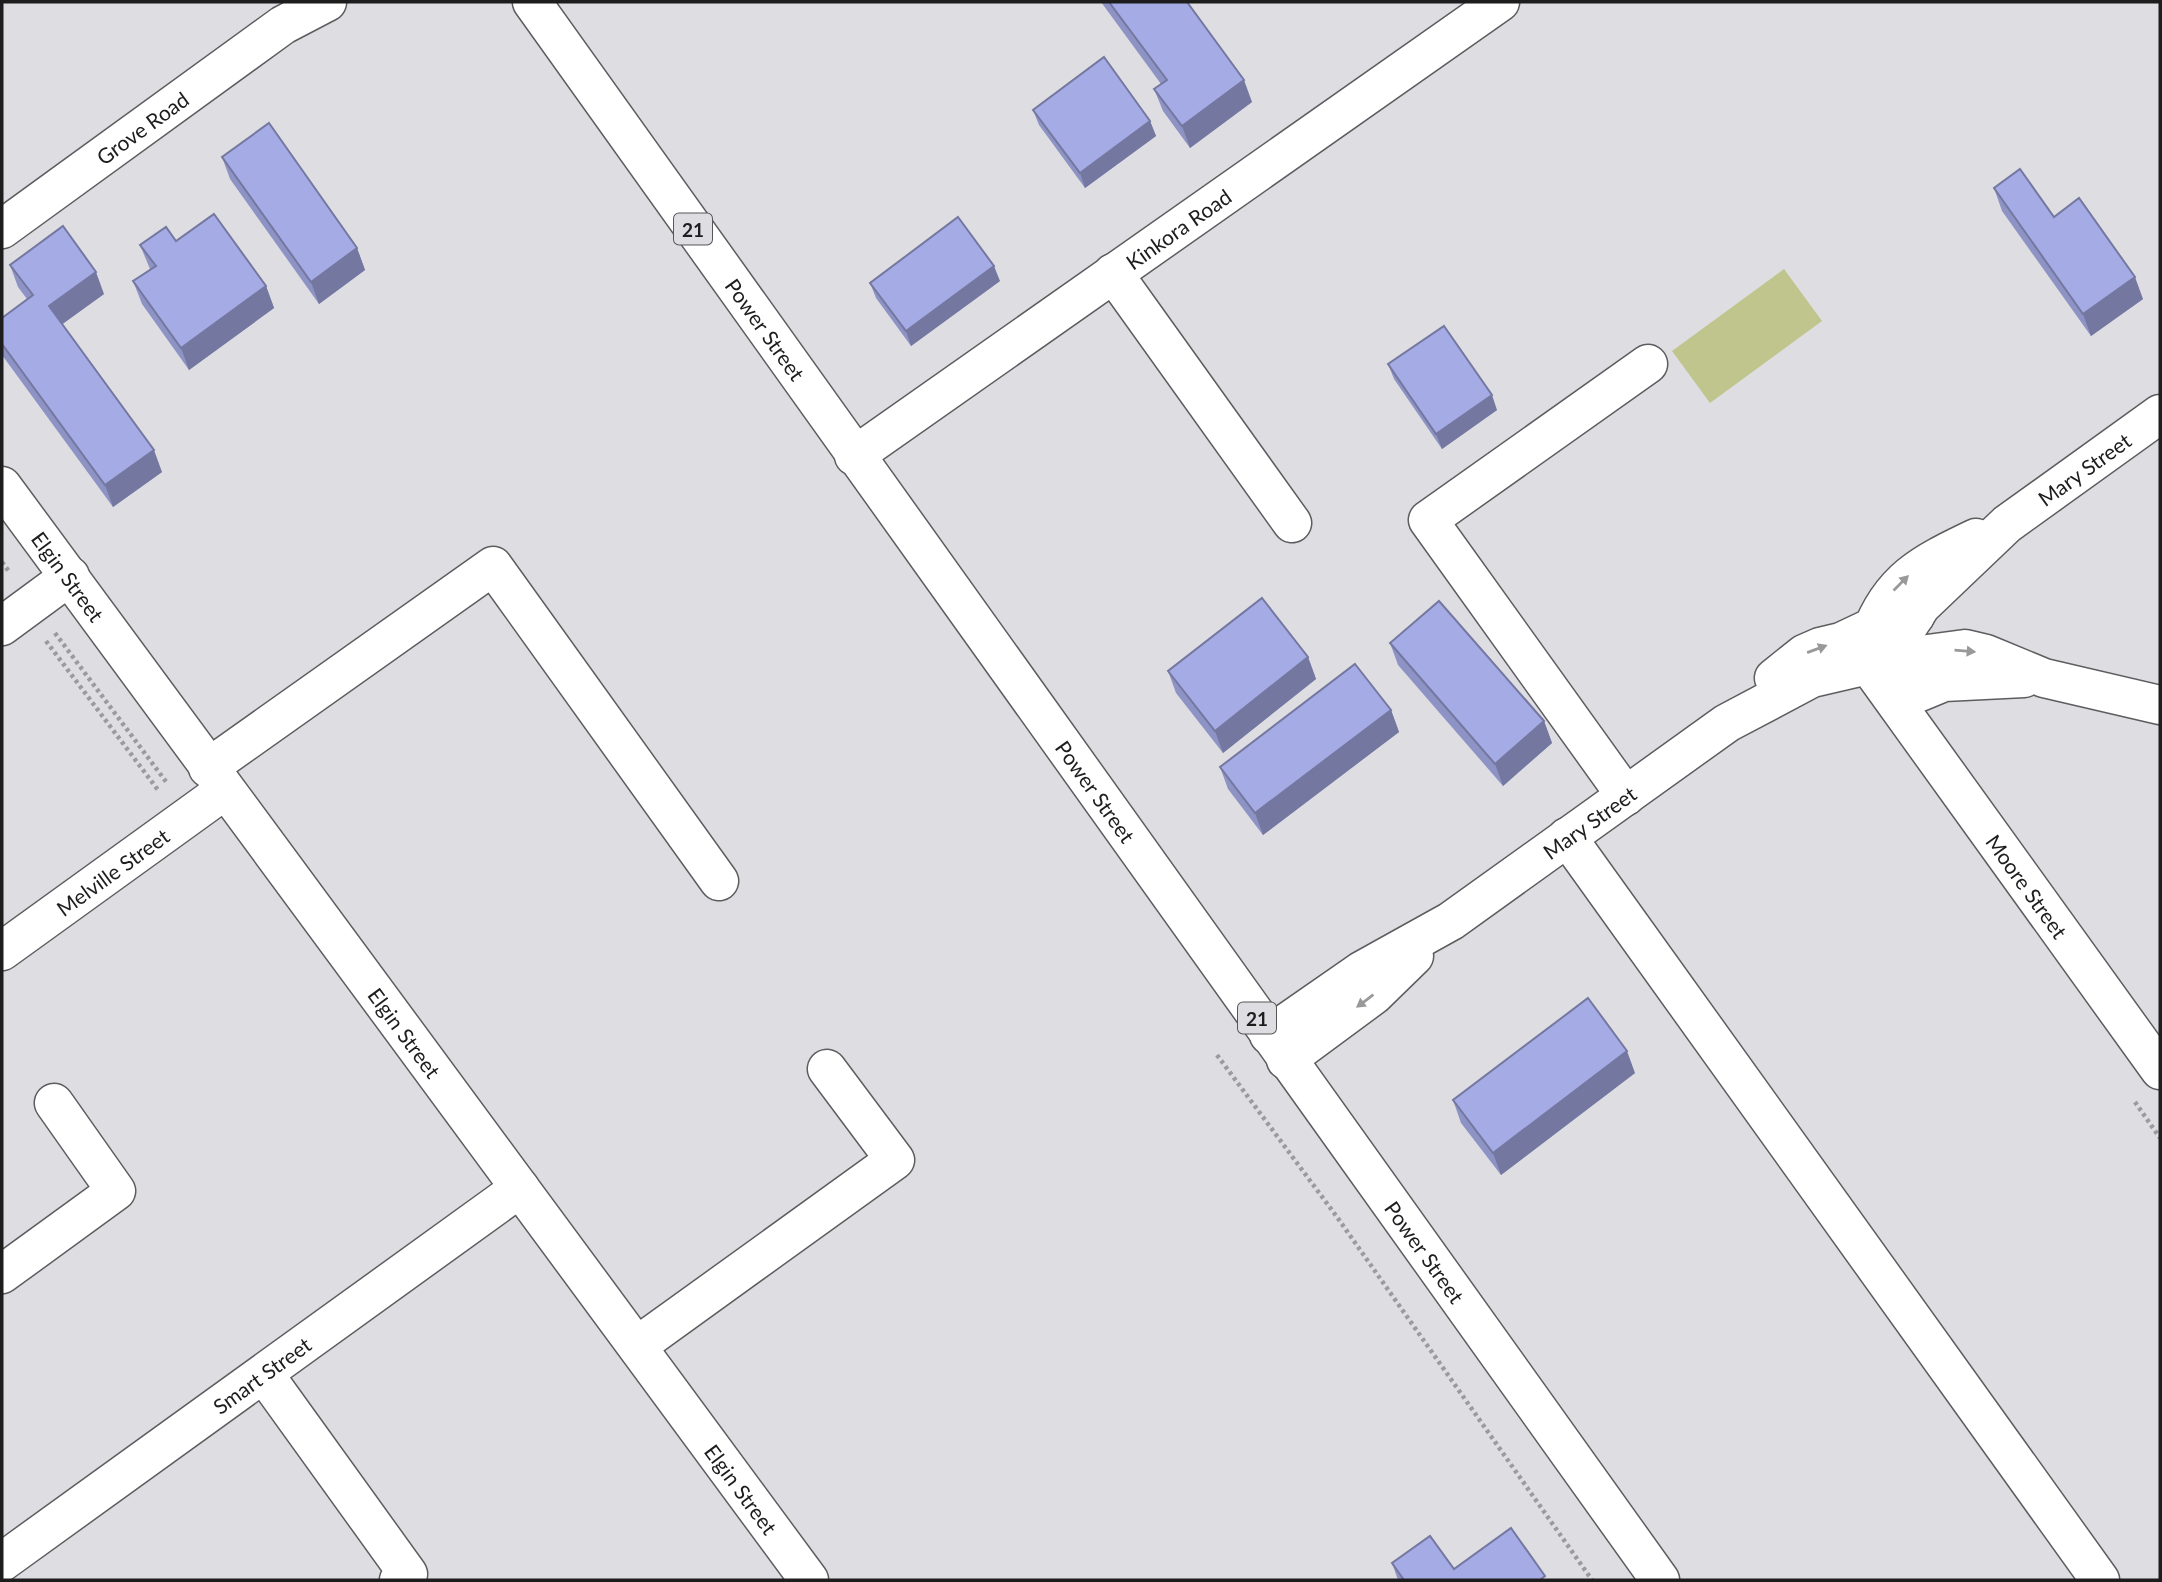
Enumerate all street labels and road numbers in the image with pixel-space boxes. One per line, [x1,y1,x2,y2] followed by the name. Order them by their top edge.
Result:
[91,86,193,169] street label: Grove Road
[1121,183,1235,274] street label: Kinkora Road
[674,214,712,244] road number: 21
[721,273,811,385] street label: Power Street
[2033,427,2136,510] street label: Mary Street
[27,526,110,626] street label: Elgin Street
[1051,735,1141,847] street label: Power Street
[1538,780,1641,864] street label: Mary Street
[51,822,174,920] street label: Melville Street
[1982,829,2073,943] street label: Moore Street
[364,983,447,1083] street label: Elgin Street
[1238,1002,1276,1034] road number: 21
[1380,1196,1470,1308] street label: Power Street
[208,1331,316,1418] street label: Smart Street
[700,1439,783,1539] street label: Elgin Street

